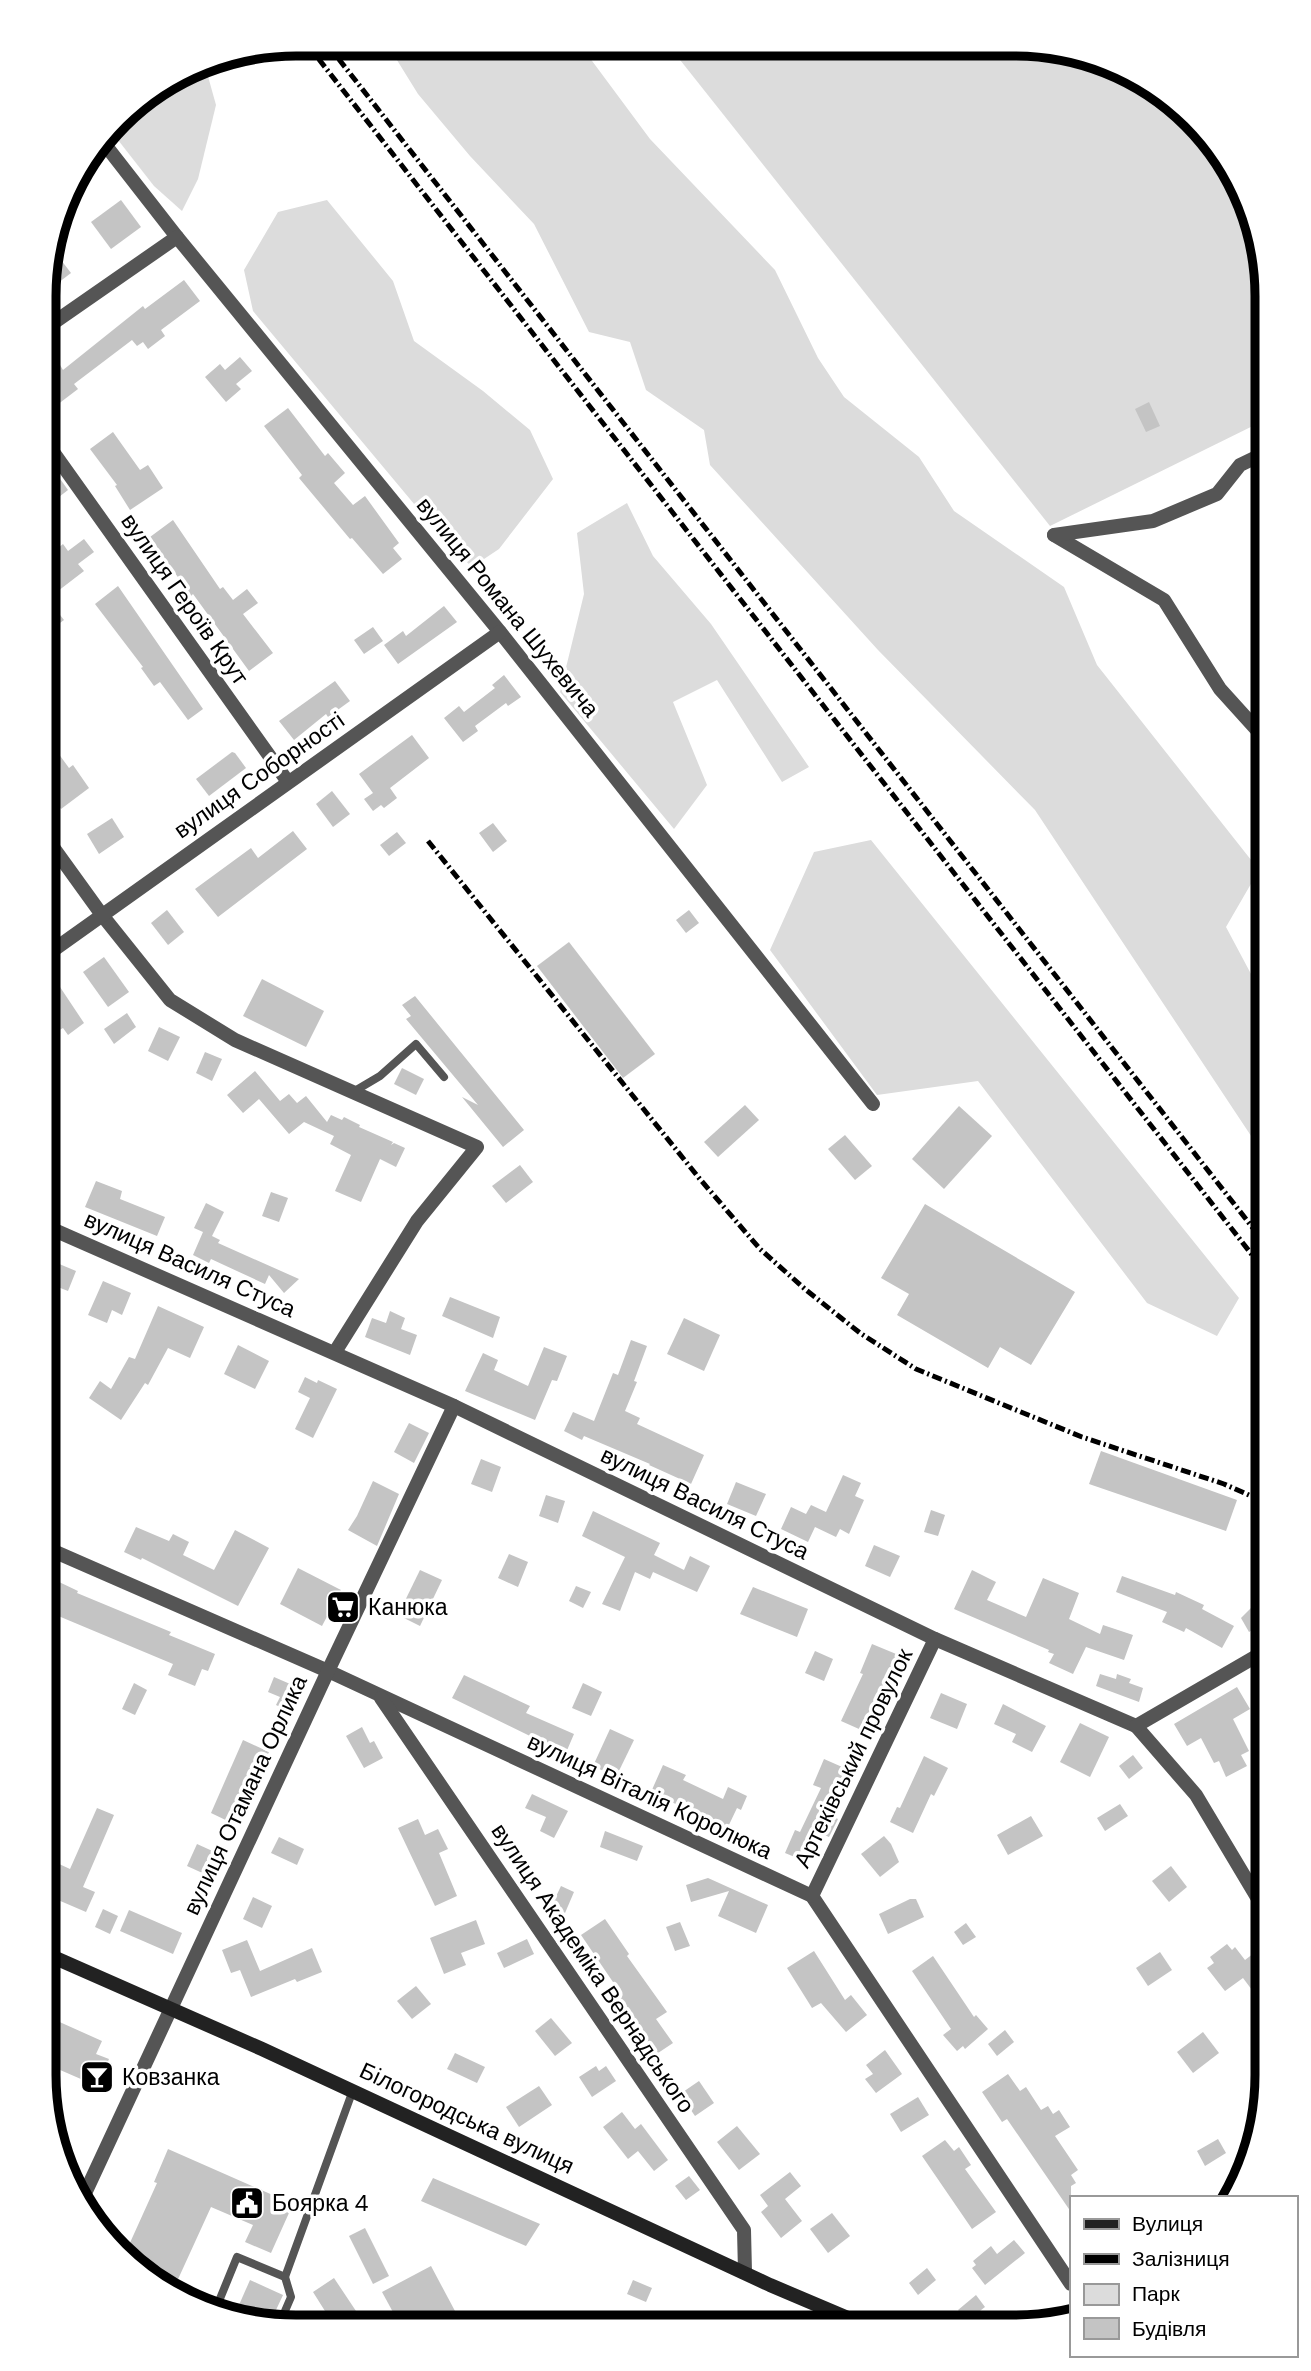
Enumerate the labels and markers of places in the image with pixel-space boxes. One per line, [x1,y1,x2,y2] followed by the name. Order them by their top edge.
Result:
[324,1588,362,1626] supermarket icon: Канюка
[368,1592,448,1622] place label: Канюка
[78,2058,116,2096] bar icon: Ковзанка
[122,2062,220,2092] place label: Ковзанка
[228,2184,266,2222] public building icon: Боярка 4
[272,2188,369,2218] place label: Боярка 4

